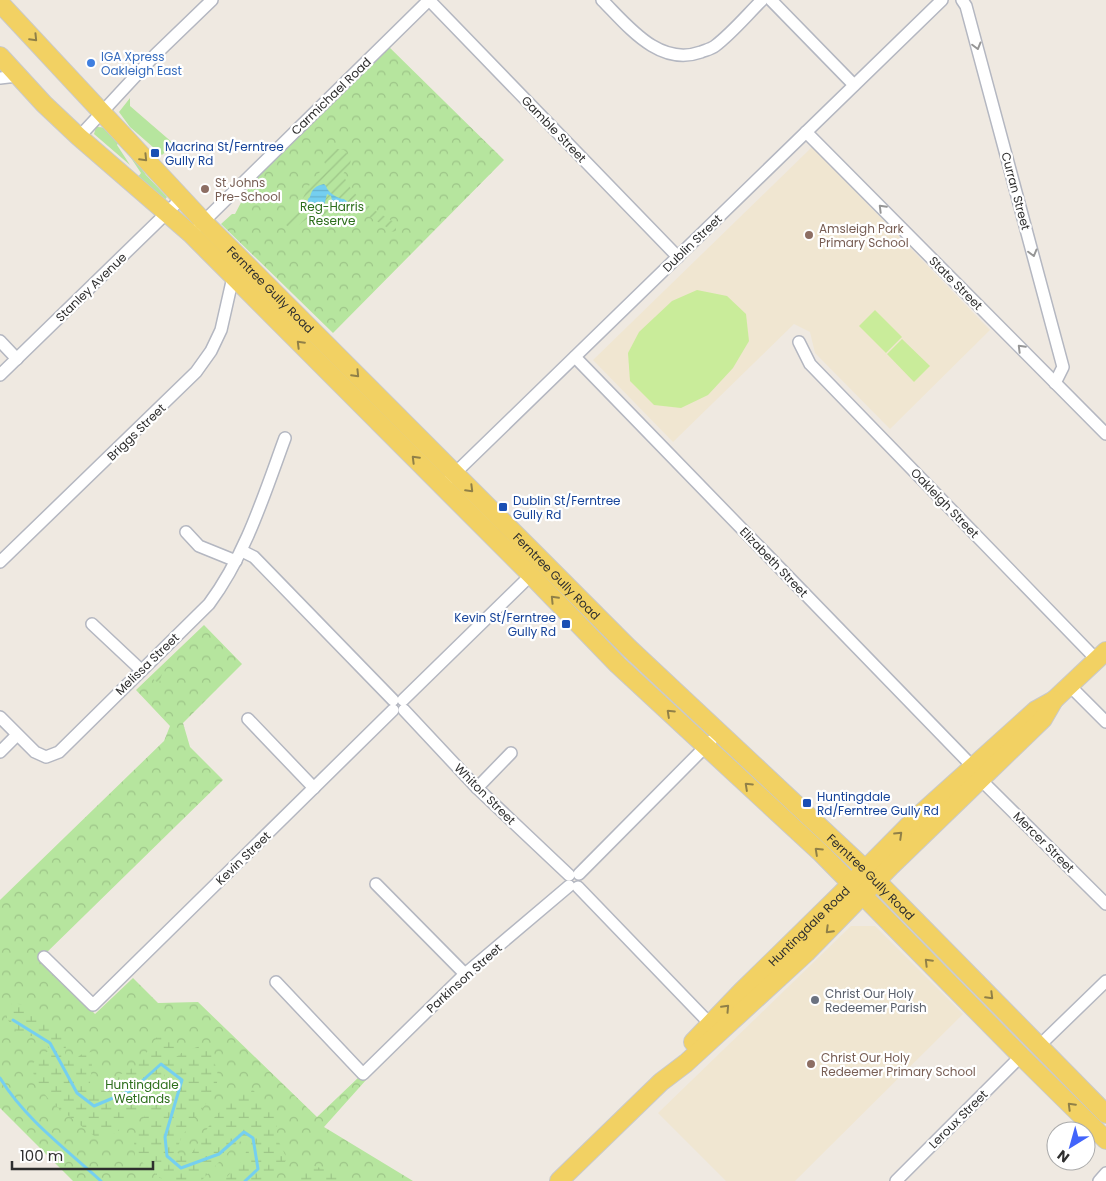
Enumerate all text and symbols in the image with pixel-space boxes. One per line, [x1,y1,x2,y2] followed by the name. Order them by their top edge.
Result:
[28,33,37,42] one-way arrow
[971,41,982,50] one-way arrow
[101,48,182,79] place label: IGA Xpress Oakleigh East
[287,53,375,139] street label: Carmichael Road
[85,57,97,69] marker: IGA Xpress Oakleigh East
[518,92,590,166] street label: Gamble Street
[165,138,284,169] place label: Macrina St/Ferntree Gully Rd
[149,147,161,159] marker: Macrina St/Ferntree Gully Rd
[997,150,1035,232] street label: Curran Street
[138,152,147,161] one-way arrow
[215,174,281,205] place label: St Johns Pre-School
[199,183,211,195] marker: St Johns Pre-School
[300,198,364,229] park label: Reg-Harris Reserve
[879,205,888,214] one-way arrow
[659,210,725,276] street label: Dublin Street
[819,220,909,251] place label: Amsleigh Park Primary School
[803,229,815,241] marker: Amsleigh Park Primary School
[224,242,318,336] street label: Ferntree Gully Road
[52,249,130,325] street label: Stanley Avenue
[1027,249,1038,258] one-way arrow
[925,252,987,314] street label: State Street
[297,341,306,350] one-way arrow
[1018,345,1027,354] one-way arrow
[350,368,359,377] one-way arrow
[103,400,169,464] street label: Briggs Street
[412,456,421,465] one-way arrow
[907,464,983,542] street label: Oakleigh Street
[464,483,473,492] one-way arrow
[513,492,621,523] place label: Dublin St/Ferntree Gully Rd
[497,501,509,513] marker: Dublin St/Ferntree Gully Rd
[736,523,812,601] street label: Elizabeth Street
[510,528,604,623] street label: Ferntree Gully Road
[551,596,560,605] one-way arrow
[454,609,556,640] place label: Kevin St/Ferntree Gully Rd
[560,618,572,630] marker: Kevin St/Ferntree Gully Rd
[111,629,183,699] street label: Melissa Street
[666,710,675,719] one-way arrow
[451,760,519,828] street label: Whiton Street
[744,783,753,792] one-way arrow
[817,788,939,819] place label: Huntingdale Rd/Ferntree Gully Rd
[801,797,813,809] marker: Huntingdale Rd/Ferntree Gully Rd
[1010,808,1078,876] street label: Mercer Street
[212,827,274,889] street label: Kevin Street
[824,829,919,923] street label: Ferntree Gully Road
[893,831,902,840] one-way arrow
[815,848,824,857] one-way arrow
[764,882,853,970] street label: Huntingdale Road
[826,924,835,933] one-way arrow
[423,939,505,1017] street label: Parkinson Street
[925,958,934,967] one-way arrow
[825,985,927,1016] place label: Christ Our Holy Redeemer Parish
[984,990,993,999] one-way arrow
[809,994,821,1006] marker: Christ Our Holy Redeemer Parish
[720,1004,729,1013] one-way arrow
[821,1049,976,1080] place label: Christ Our Holy Redeemer Primary School
[805,1058,817,1070] marker: Christ Our Holy Redeemer Primary School
[105,1076,179,1107] park label: Huntingdale Wetlands
[925,1086,991,1152] street label: Leroux Street
[1068,1103,1077,1112] one-way arrow
[1046,1121,1096,1171] north arrow
[12,1138,154,1170] scale bar
[20,1145,63,1166] text: 100 m
[1053,1145,1073,1168] text: N

